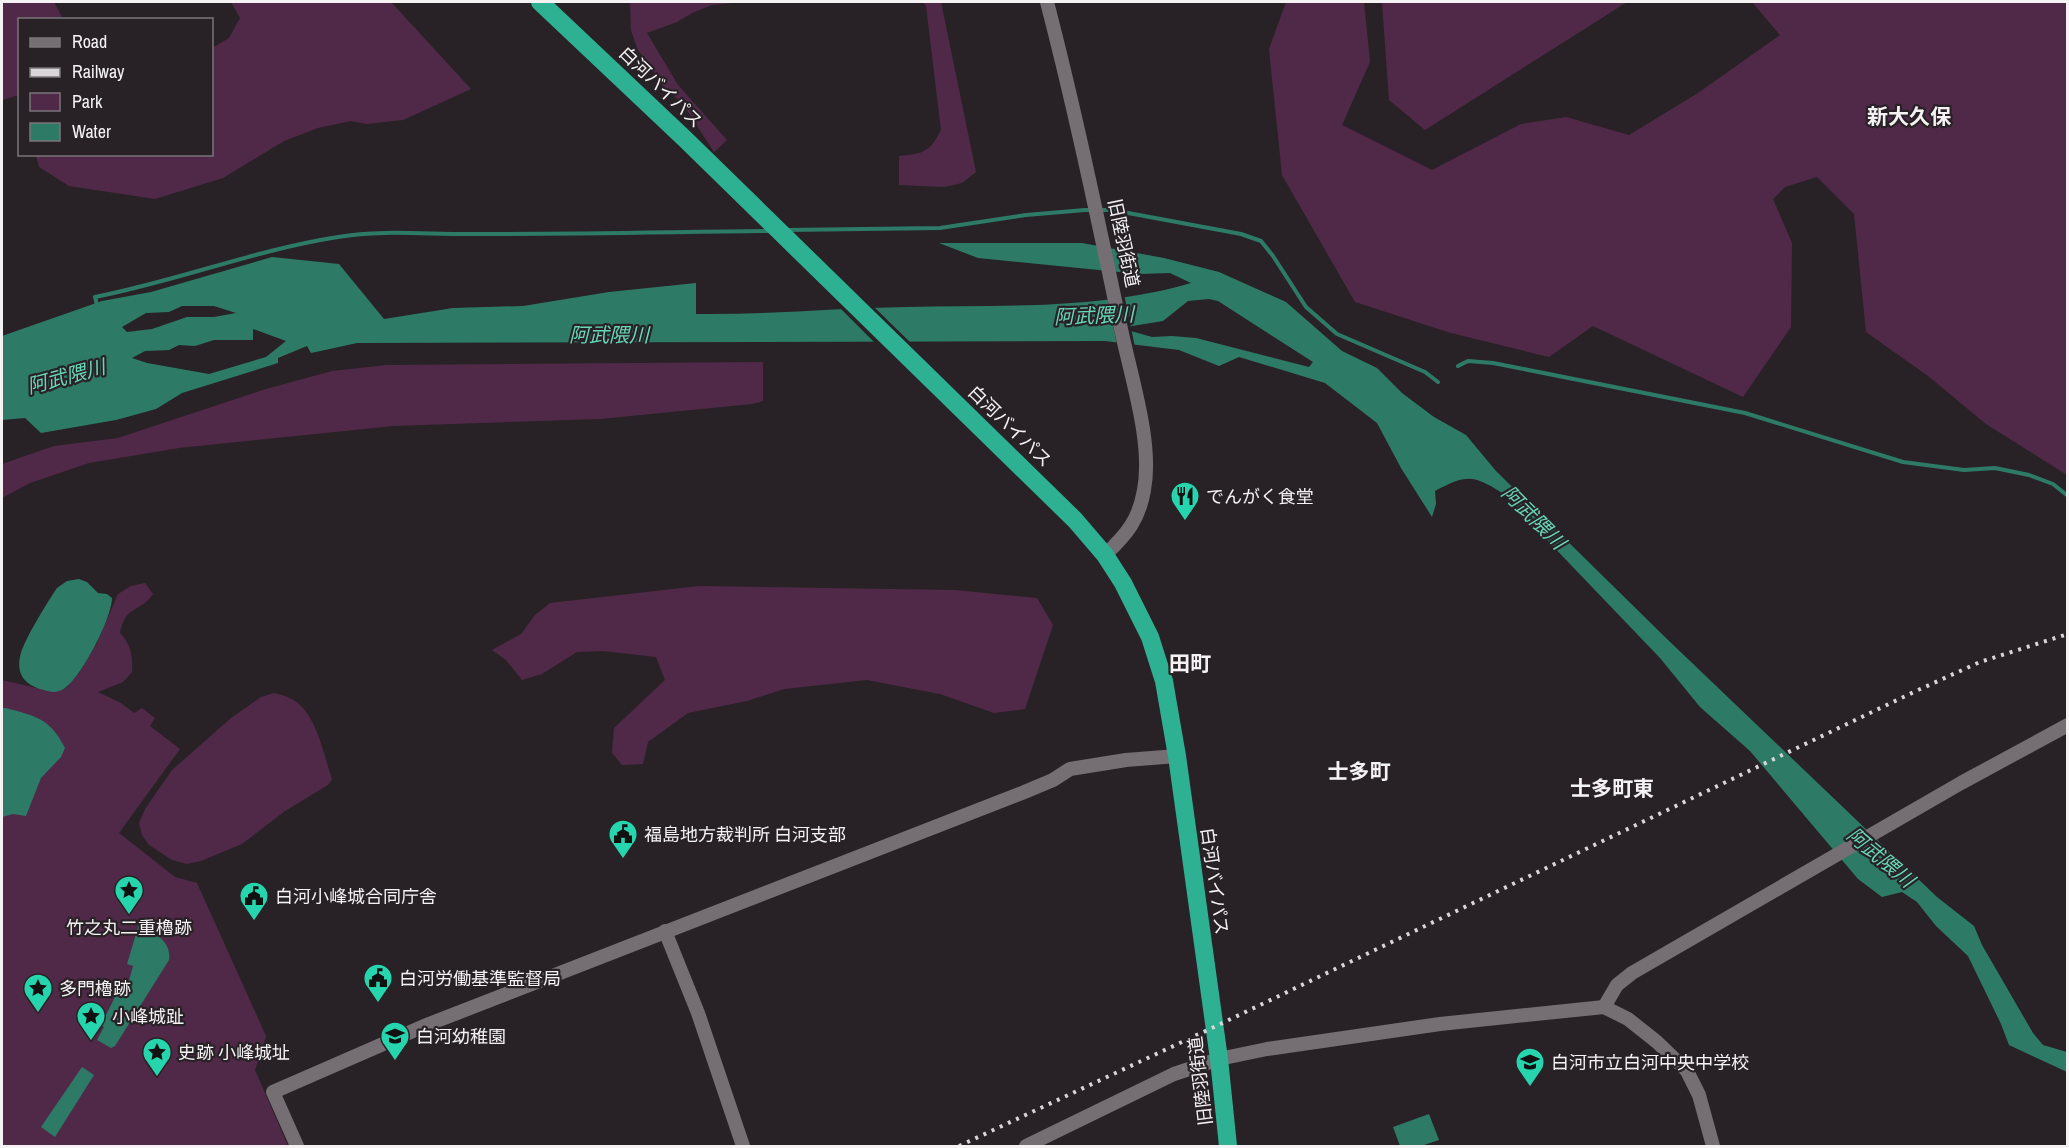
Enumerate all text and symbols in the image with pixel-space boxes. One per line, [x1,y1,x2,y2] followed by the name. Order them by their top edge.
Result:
[18,18,213,156] legend
[72,29,107,54] text: Road
[614,41,708,133] street label: 白河バイパス
[72,59,125,84] text: Railway
[72,89,103,114] text: Park
[1867,102,1952,131] district label: 新大久保
[72,119,111,144] text: Water
[1102,196,1146,290] street label: 旧陸羽街道
[1054,300,1136,330] water label: 阿武隈川
[569,321,651,348] water label: 阿武隈川
[24,352,110,399] water label: 阿武隈川
[963,380,1057,472] street label: 白河バイパス
[1496,479,1573,556] water label: 阿武隈川
[1169,480,1201,522] restaurant icon: でんがく食堂
[1206,484,1314,509] place label: でんがく食堂
[1169,649,1211,678] district label: 田町
[1328,757,1391,786] district label: 士多町
[1570,774,1654,803] district label: 士多町東
[607,818,639,860] public building icon: 福島地方裁判所 白河支部
[1842,821,1922,894] water label: 阿武隈川
[644,822,846,847] place label: 福島地方裁判所 白河支部
[1195,826,1235,936] street label: 白河バイパス
[113,874,145,916] place icon: 竹之丸二重櫓跡
[238,880,270,922] public building icon: 白河小峰城合同庁舎
[275,884,437,909] place label: 白河小峰城合同庁舎
[66,915,192,940] place label: 竹之丸二重櫓跡
[362,962,394,1004] public building icon: 白河労働基準監督局
[399,966,561,991] place label: 白河労働基準監督局
[22,972,54,1014] place icon: 多門櫓跡
[59,976,131,1001] place label: 多門櫓跡
[75,1000,107,1042] place icon: 小峰城趾
[112,1004,184,1029] place label: 小峰城趾
[379,1020,411,1062] school or university icon: 白河幼稚園
[416,1024,506,1049] place label: 白河幼稚園
[1182,1035,1218,1127] street label: 旧陸羽街道
[141,1036,173,1078] place icon: 史跡 小峰城址
[178,1040,290,1065] place label: 史跡 小峰城址
[1514,1046,1546,1088] school or university icon: 白河市立白河中央中学校
[1551,1050,1749,1075] place label: 白河市立白河中央中学校

